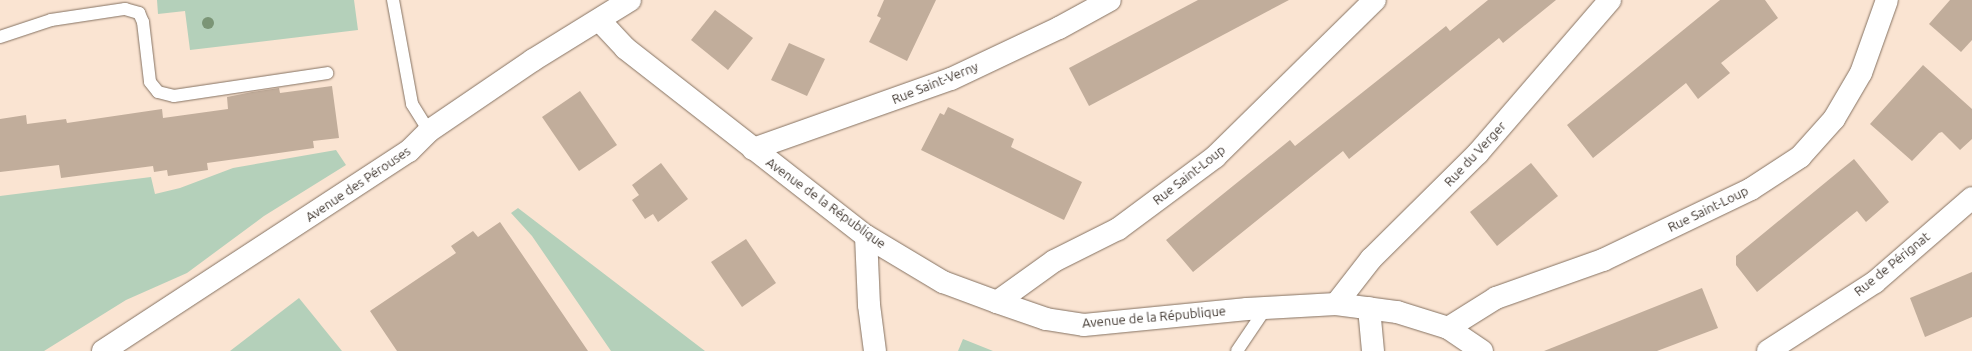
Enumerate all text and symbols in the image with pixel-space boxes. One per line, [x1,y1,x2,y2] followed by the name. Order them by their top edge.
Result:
[890,59,980,107] street label: Rue Saint-Verny
[1441,118,1509,190] street label: Rue du Verger
[1150,142,1228,208] street label: Rue Saint-Loup
[303,143,413,225] street label: Avenue des Pérouses
[763,154,889,252] street label: Avenue de la République
[1665,183,1751,235] street label: Rue Saint-Loup
[1851,229,1933,299] street label: Rue de Pérignat
[1081,303,1227,331] street label: Avenue de la République

